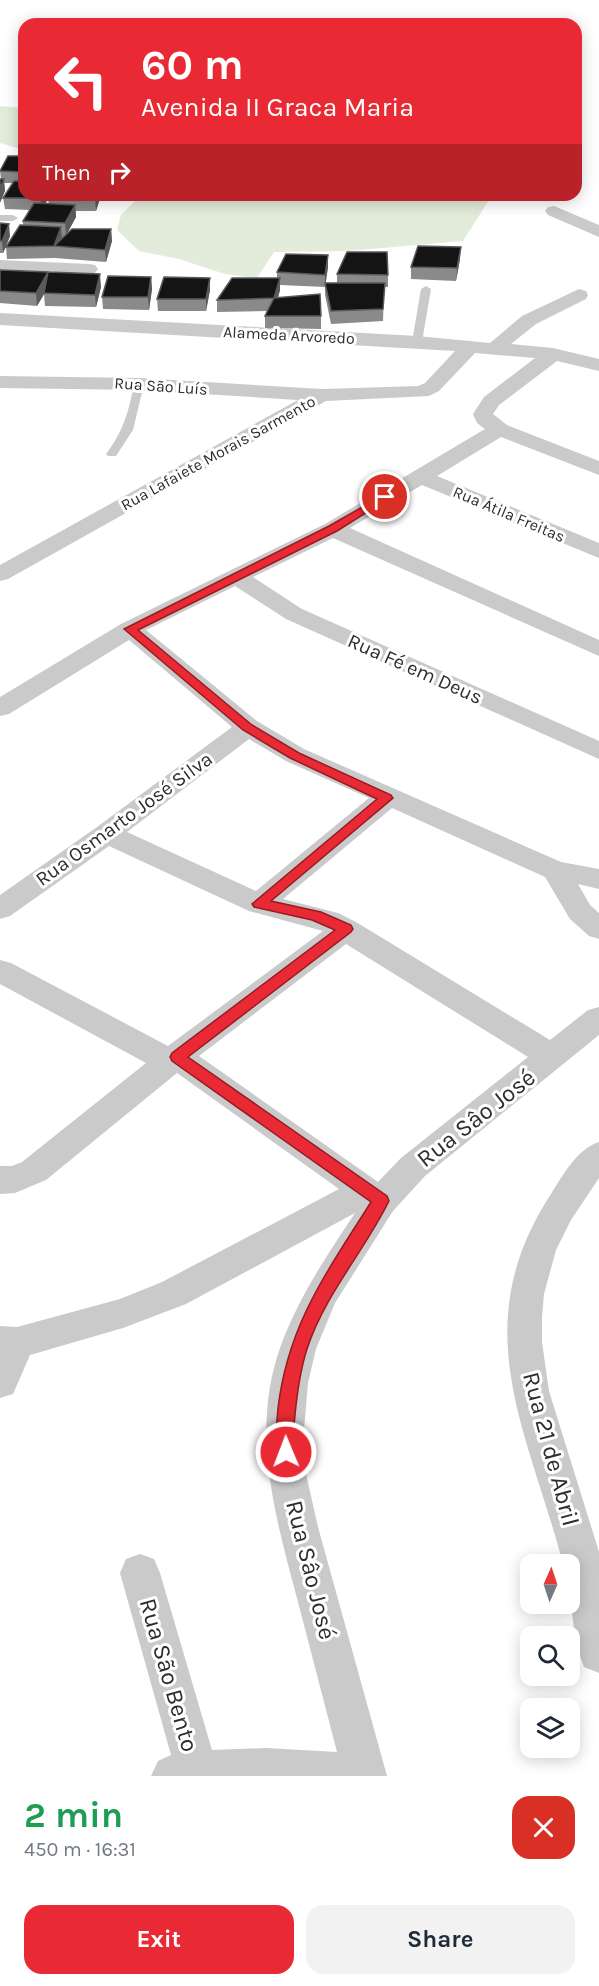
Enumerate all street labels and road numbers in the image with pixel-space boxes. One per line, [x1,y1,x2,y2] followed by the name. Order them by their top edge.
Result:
[223,322,355,348] street label: Alameda Arvoredo
[114,373,208,399] street label: Rua São Luís
[117,392,319,514] street label: Rua Lafaiete Morais Sarmento
[450,482,568,546] street label: Rua Átila Freitas
[344,629,486,709] street label: Rua Fé em Deus
[31,747,217,891] street label: Rua Osmarto José Silva
[411,1063,541,1173] street label: Rua Sâo José
[517,1369,585,1529] street label: Rua 21 de Abril
[280,1498,342,1642] street label: Rua Sâo José
[134,1595,204,1755] street label: Rua São Bento

